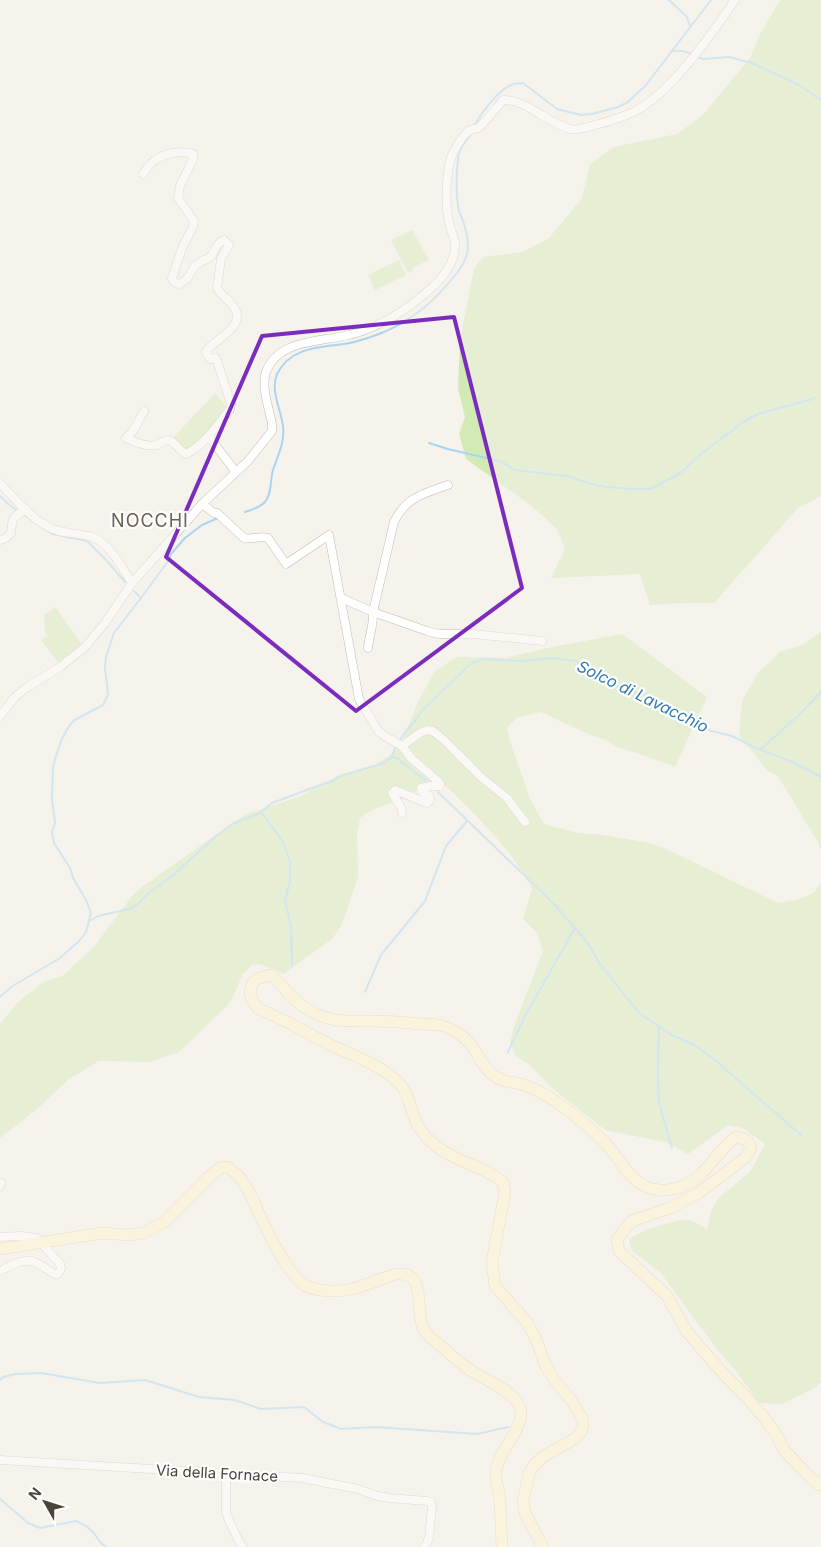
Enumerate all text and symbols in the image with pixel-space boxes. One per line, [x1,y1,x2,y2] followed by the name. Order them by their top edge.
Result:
[111,510,189,531] district label: NOCCHI
[574,656,712,736] water label: Solco di Lavacchio
[155,1460,279,1486] street label: Via della Fornace
[20,1477,70,1527] north arrow
[25,1484,44,1503] text: N

